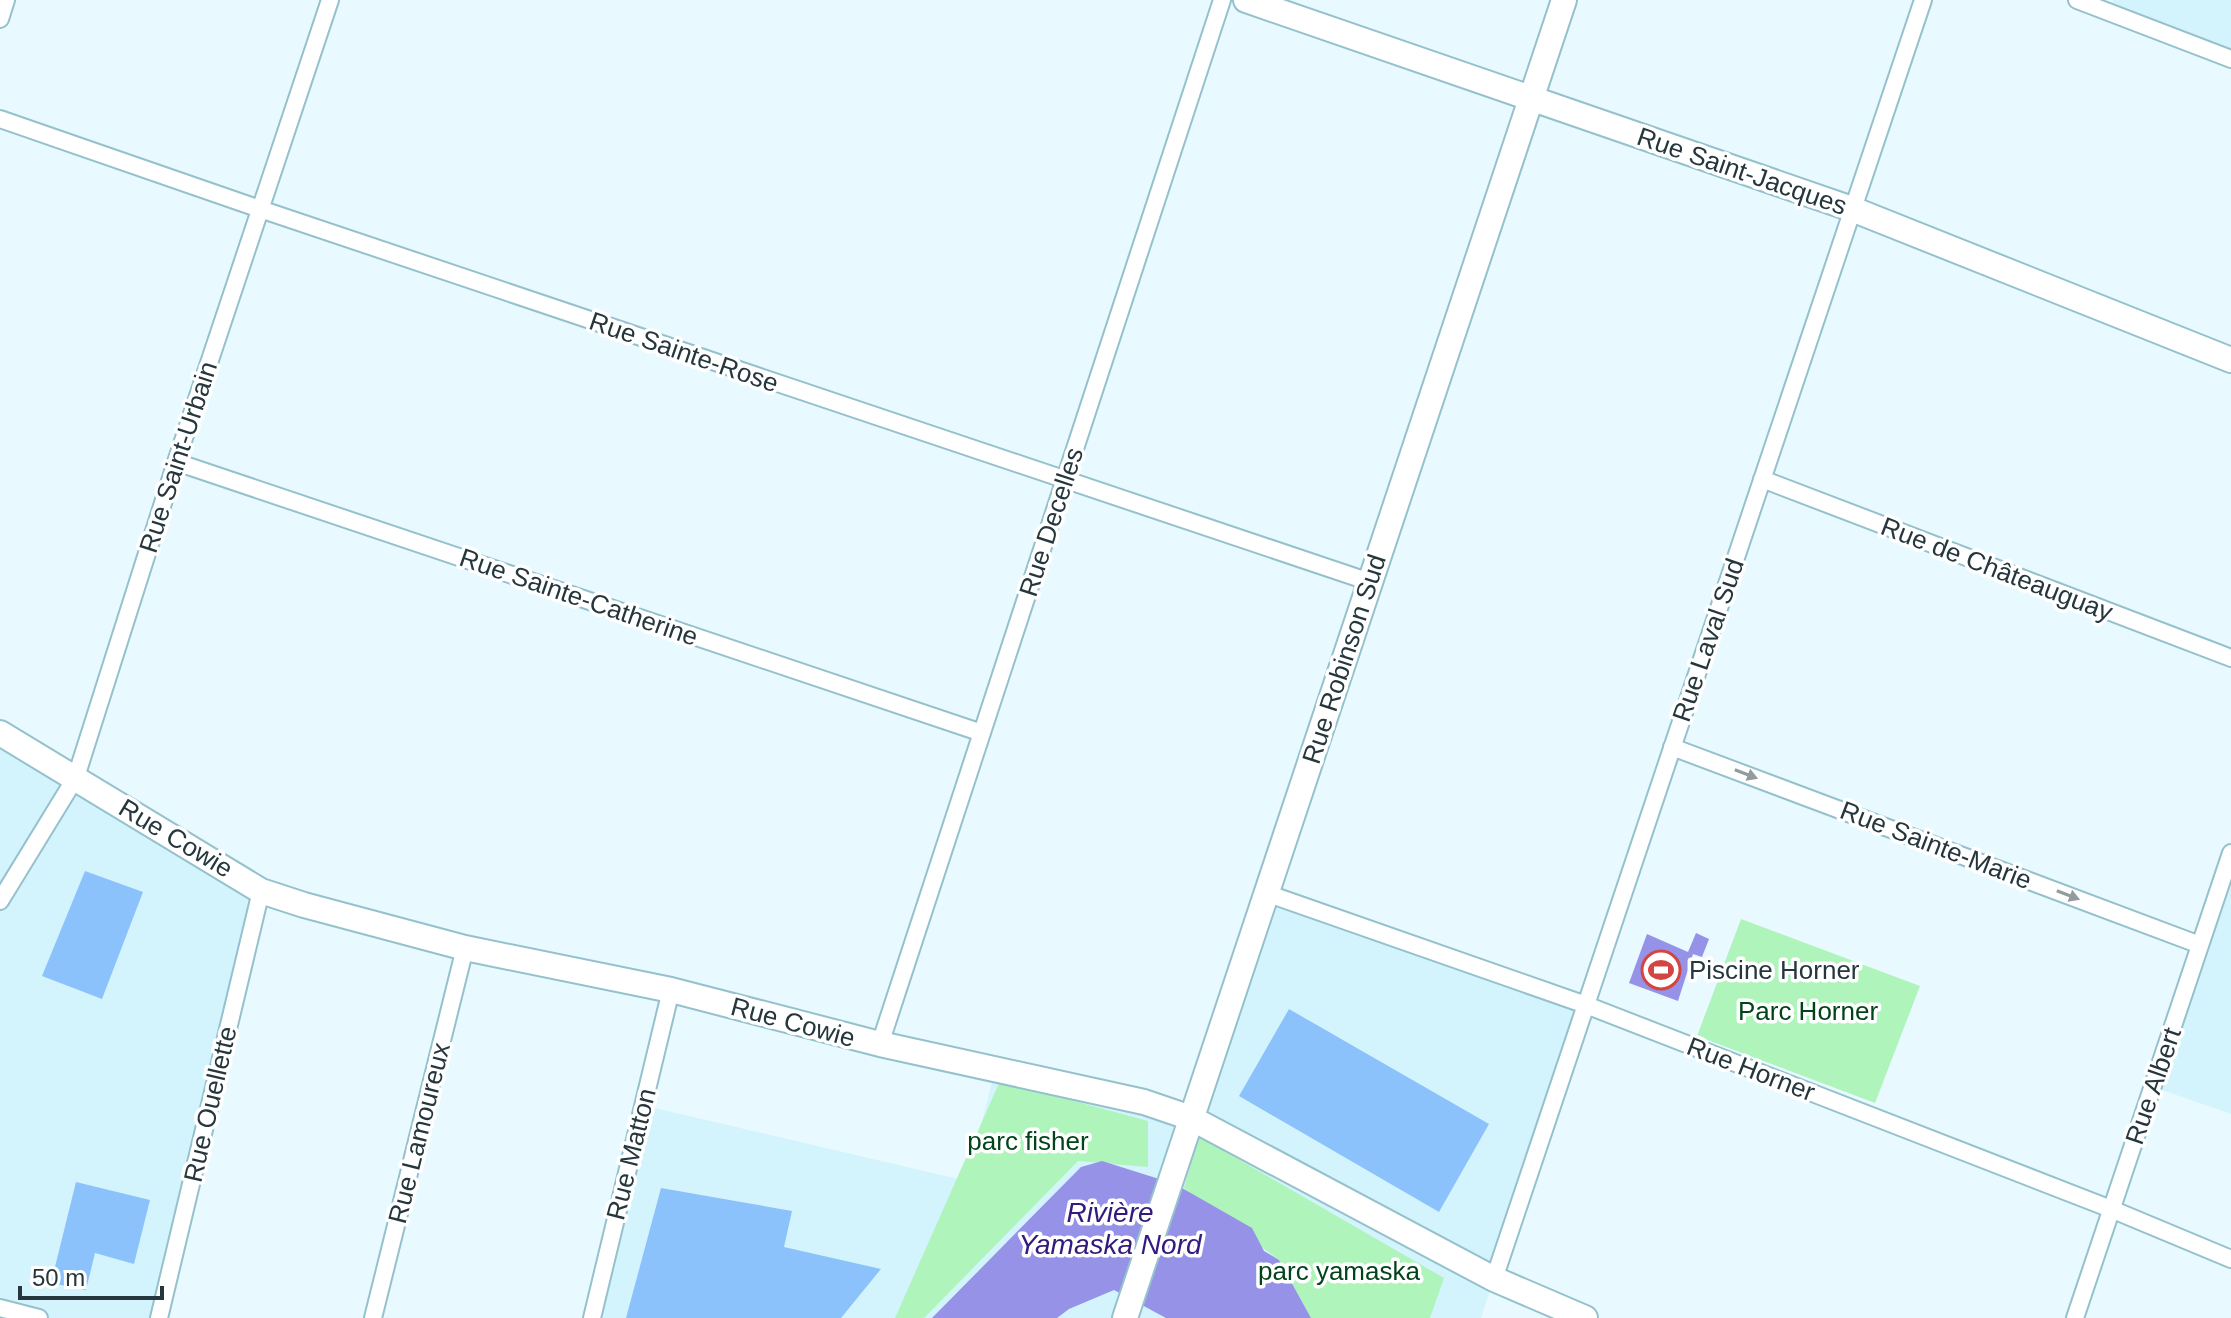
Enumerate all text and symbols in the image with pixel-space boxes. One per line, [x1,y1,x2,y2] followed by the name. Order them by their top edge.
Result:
[1633,121,1851,221] street label: Rue Saint-Jacques
[586,306,782,398] street label: Rue Sainte-Rose
[133,358,223,556] street label: Rue Saint-Urbain
[1013,444,1089,600] street label: Rue Decelles
[1877,511,2117,627] street label: Rue de Châteauguay
[456,542,702,652] street label: Rue Sainte-Catherine
[1296,551,1392,767] street label: Rue Robinson Sud
[1666,554,1750,726] street label: Rue Laval Sud
[1734,768,1758,780] one-way arrow
[114,792,238,884] street label: Rue Cowie
[1836,795,2036,895] street label: Rue Sainte-Marie
[2056,889,2080,902] one-way arrow
[1640,949,1682,991] sports icon: Piscine Horner
[1689,955,1860,985] place label: Piscine Horner
[728,991,858,1053] street label: Rue Cowie
[1738,996,1878,1026] park label: Parc Horner
[178,1023,242,1185] street label: Rue Ouellette
[2119,1023,2187,1148] street label: Rue Albert
[1683,1031,1819,1107] street label: Rue Horner
[382,1040,456,1226] street label: Rue Lamoureux
[600,1085,662,1223] street label: Rue Matton
[967,1126,1089,1156] park label: parc fisher
[1018,1197,1203,1260] water label: Rivière Yamaska Nord
[20,1250,162,1300] scale bar
[1258,1256,1420,1286] park label: parc yamaska
[32,1264,85,1291] text: 50 m

